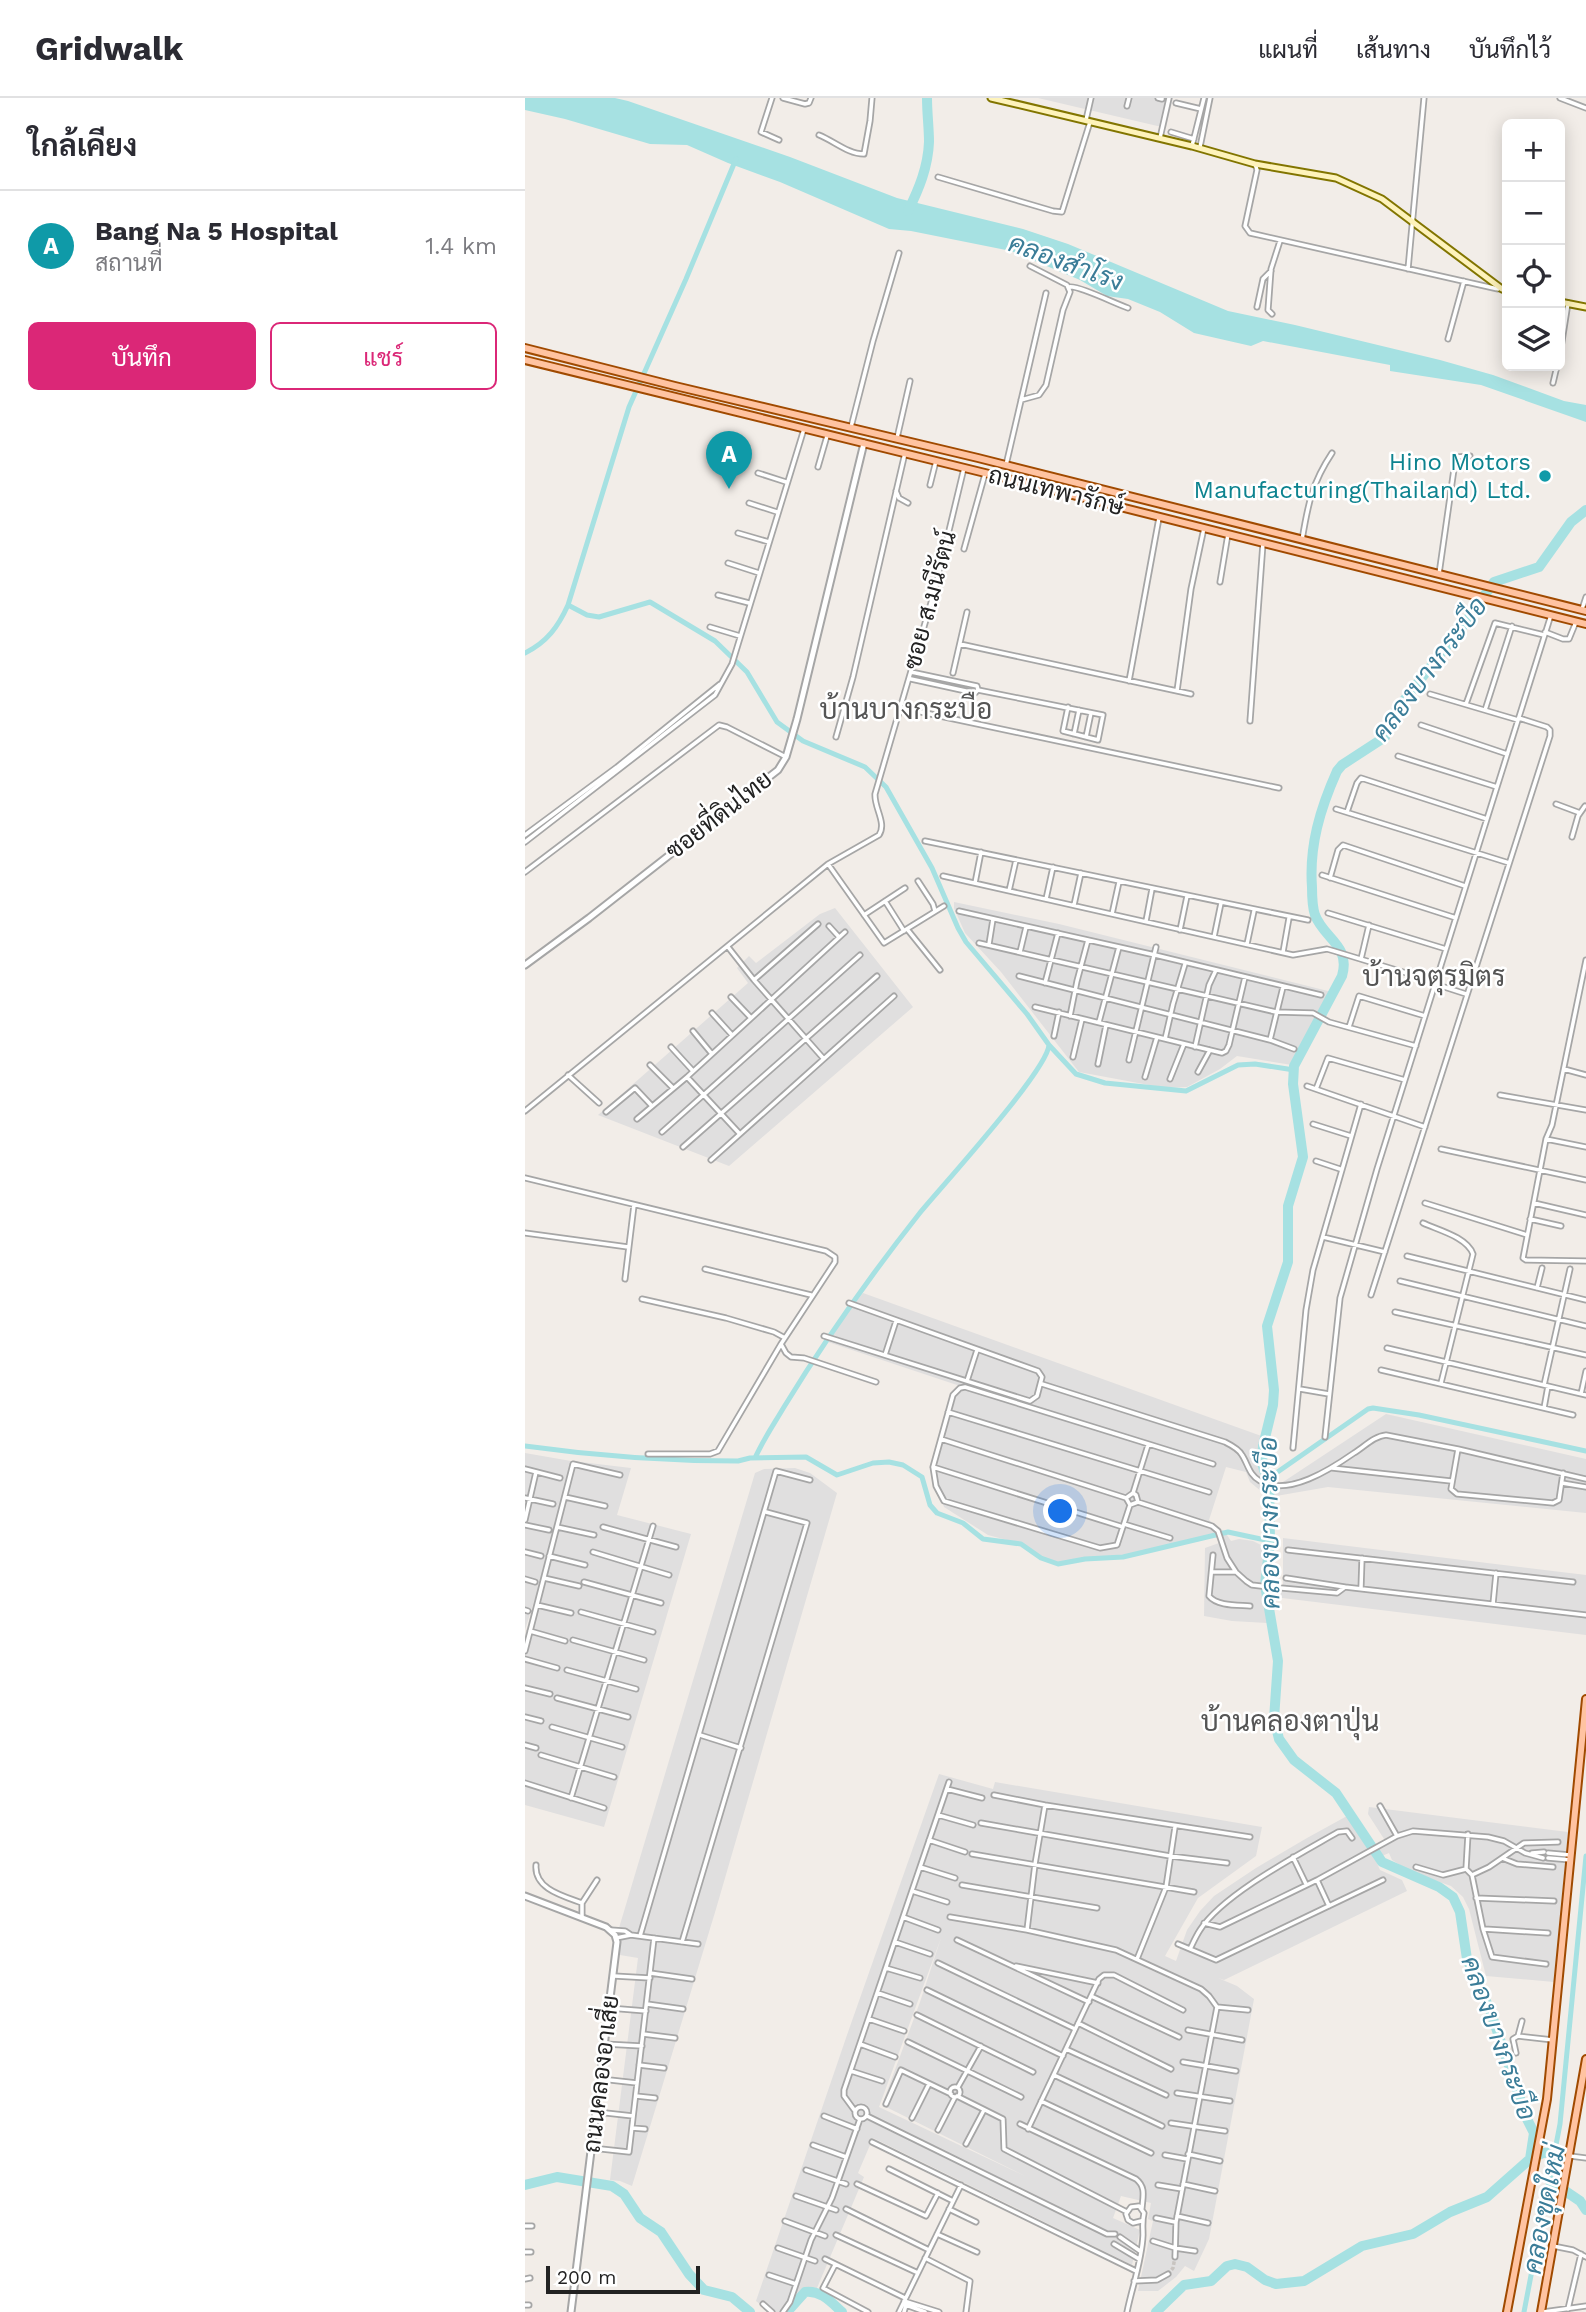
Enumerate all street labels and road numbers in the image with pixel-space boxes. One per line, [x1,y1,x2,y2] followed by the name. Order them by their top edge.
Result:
[985,459,1128,521] street label: ถนนเทพารักษ์
[896,527,962,672] street label: ซอย ส.มนีรัตน์
[656,759,778,865] street label: ซอยที่ดินไทย
[570,1993,625,2154] street label: ถนนคลองอาเสี่ย

